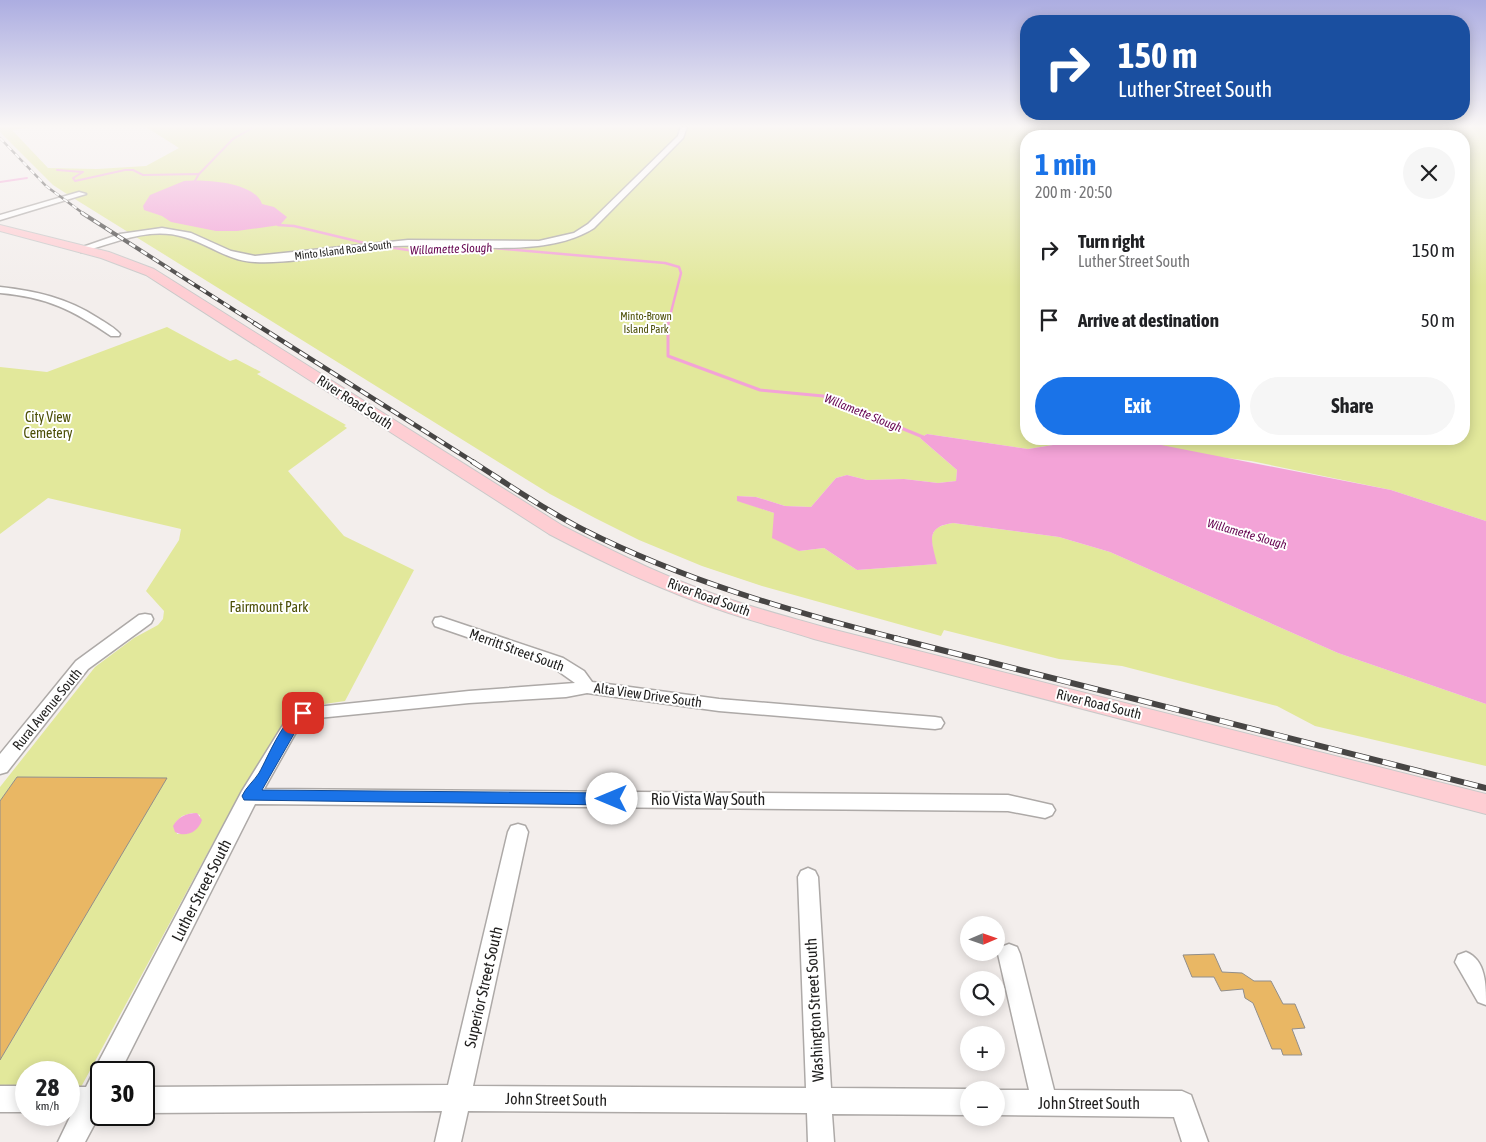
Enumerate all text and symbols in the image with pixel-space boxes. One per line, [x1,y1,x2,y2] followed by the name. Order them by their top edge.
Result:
[1035,35,1100,100] icon: right
[1118,35,1197,75] text: 150 m
[1118,76,1272,102] text: Luther Street South
[1035,147,1096,181] text: 1 min
[1403,147,1455,199] button: close
[1035,183,1112,201] text: 200 m · 20:50
[1078,230,1145,252] text: Turn right
[1035,236,1063,264] icon: right
[294,238,392,262] street label: Minto Island Road South
[1412,239,1455,261] text: 150 m
[410,241,492,257] water label: Willamette Slough
[1078,252,1190,270] text: Luther Street South
[1035,306,1063,334] icon: arrive
[1078,309,1219,331] text: Arrive at destination
[1421,309,1455,331] text: 50 m
[620,310,672,335] park label: Minto-Brown Island Park
[314,372,396,432] street label: River Road South
[1035,377,1240,435] button: Exit
[1250,377,1455,435] button: Share
[822,391,904,435] water label: Willamette Slough
[23,409,73,441] park label: City View Cemetery
[1206,516,1289,552] water label: Willamette Slough
[665,575,753,619] street label: River Road South
[230,599,308,615] park label: Fairmount Park
[467,625,567,675] street label: Merritt Street South
[9,665,85,753] street label: Rural Avenue South
[593,680,703,710] street label: Alta View Drive South
[1055,686,1143,722] street label: River Road South
[282,692,324,734] pin
[289,699,317,727] icon: arrive
[585,772,637,824] position arrow
[651,790,765,809] street label: Rio Vista Way South
[168,836,234,944] street label: Luther Street South
[960,916,1005,961] north arrow
[960,916,1005,1126] map controls
[460,925,507,1050] street label: Superior Street South
[801,938,828,1082] street label: Washington Street South
[960,971,1005,1016] button: search
[960,1026,1005,1071] button: +
[90,1061,155,1126] speed limit sign: 30
[36,1073,59,1101] text: 28
[960,1081,1005,1126] button: −
[505,1089,607,1109] street label: John Street South
[1038,1094,1140,1112] street label: John Street South
[36,1099,59,1113] text: km/h

